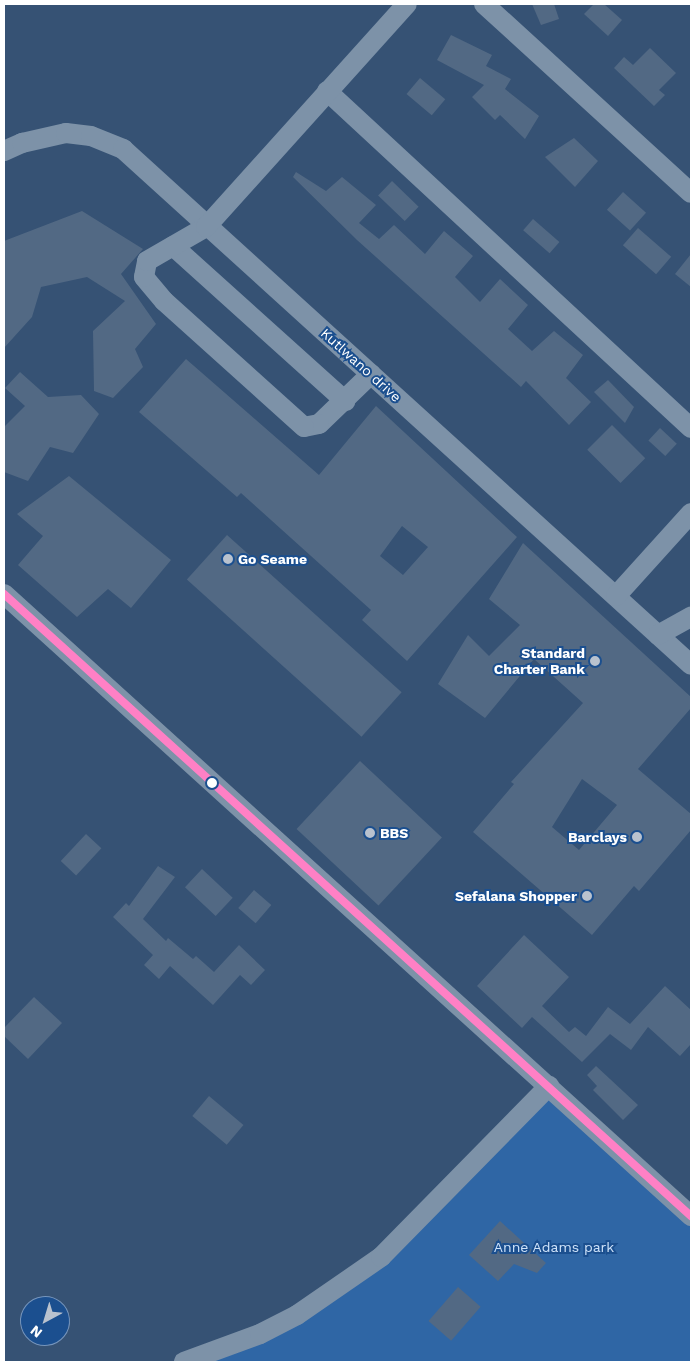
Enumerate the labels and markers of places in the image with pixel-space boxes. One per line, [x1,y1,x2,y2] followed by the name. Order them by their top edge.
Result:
[238,551,307,567] place label: Go Seame
[222,553,234,565] marker: Go Seame
[494,645,585,678] place label: Standard Charter Bank
[589,655,601,667] marker: Standard Charter Bank
[207,778,217,788] unlabelled marker
[380,825,408,841] place label: BBS
[364,827,376,839] marker: BBS
[568,829,627,845] place label: Barclays
[631,831,643,843] marker: Barclays
[455,888,577,904] place label: Sefalana Shopper
[581,890,593,902] marker: Sefalana Shopper

